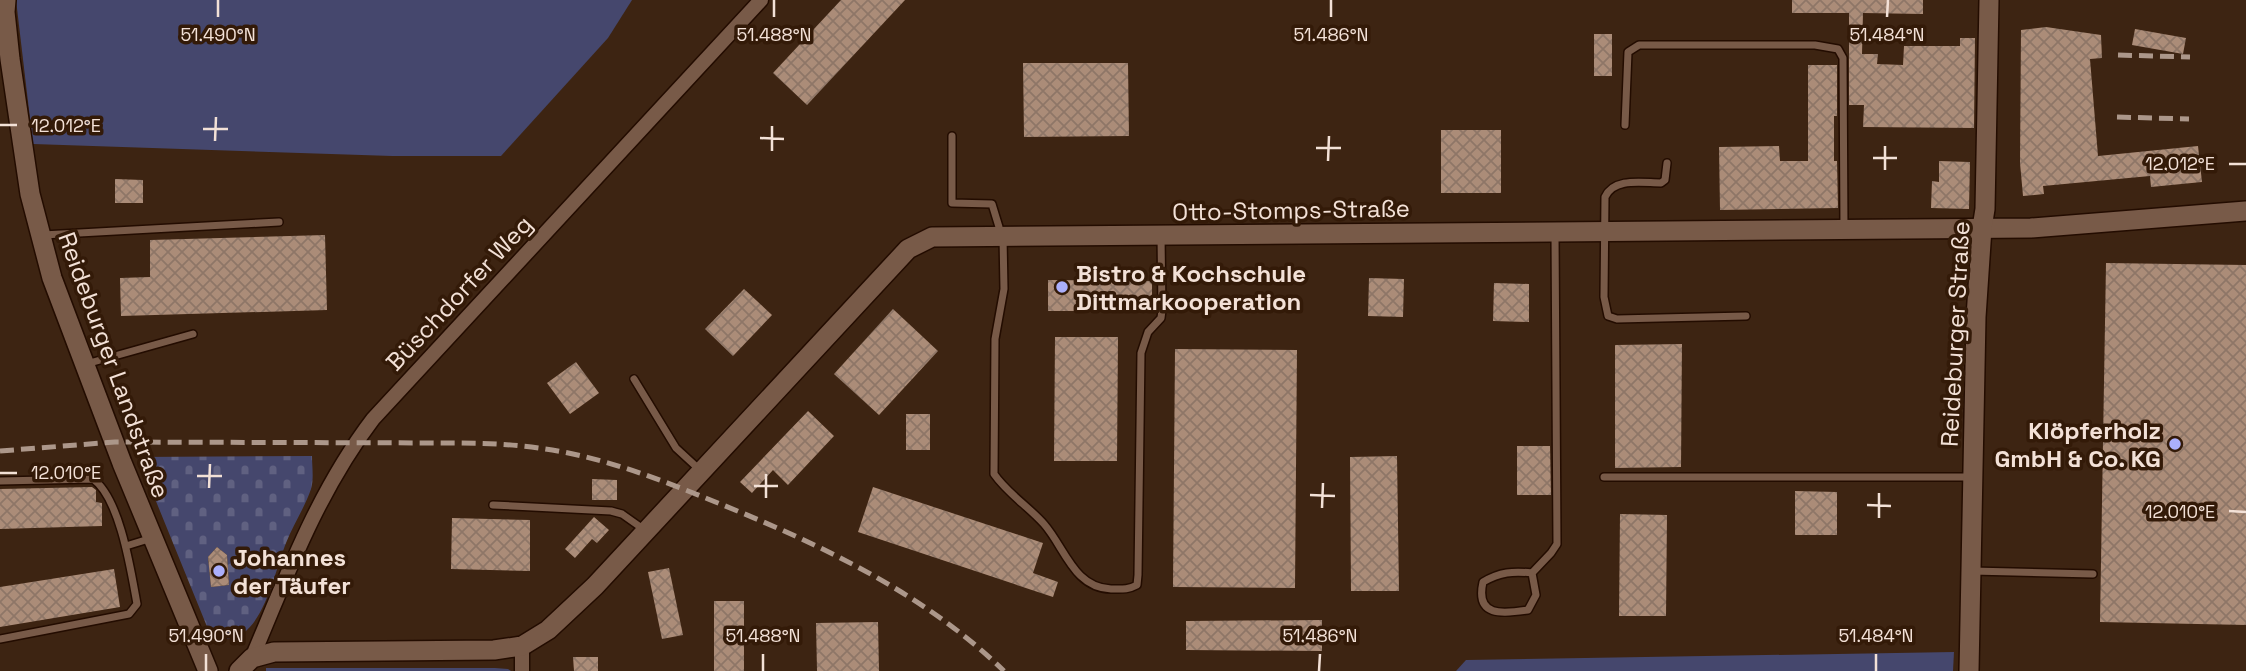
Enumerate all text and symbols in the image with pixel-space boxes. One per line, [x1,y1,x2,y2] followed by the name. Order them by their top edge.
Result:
[180,23,256,46] text: 51.490°N
[736,23,812,46] text: 51.488°N
[1294,23,1368,46] text: 51.486°N
[1849,23,1925,46] text: 51.484°N
[31,114,101,137] text: 12.012°E
[2145,152,2215,175] text: 12.012°E
[1172,192,1410,228] street label: Otto-Stomps-Straße
[379,209,539,377] street label: Büschdorfer Weg
[1934,220,1976,448] street label: Reideburger Straße
[51,228,177,502] street label: Reideburger Landstraße
[1076,258,1306,317] place label: Bistro & Kochschule Dittmarkooperation
[1054,279,1070,295] marker: Bistro & Kochschule Dittmarkooperation
[1994,415,2161,474] place label: Klöpferholz GmbH & Co. KG
[2167,436,2183,452] marker: Klöpferholz GmbH & Co. KG
[31,461,101,484] text: 12.010°E
[2145,500,2215,523] text: 12.010°E
[233,542,351,601] place label: Johannes der Täufer
[211,563,227,579] marker: Johannes der Täufer
[168,624,244,647] text: 51.490°N
[725,624,801,647] text: 51.488°N
[1283,624,1357,647] text: 51.486°N
[1838,624,1914,647] text: 51.484°N

